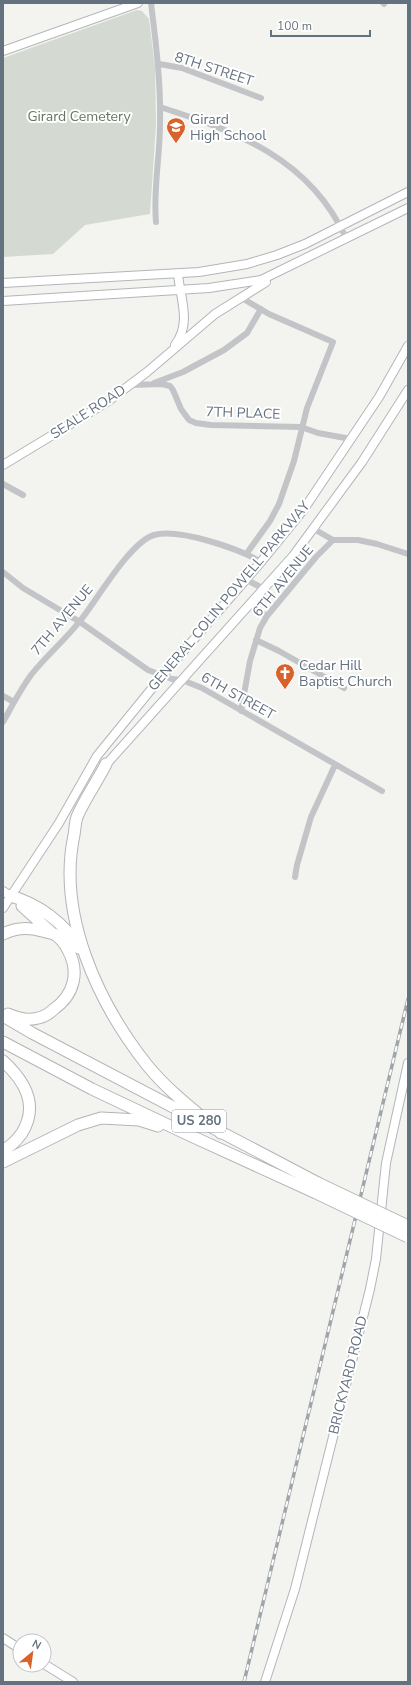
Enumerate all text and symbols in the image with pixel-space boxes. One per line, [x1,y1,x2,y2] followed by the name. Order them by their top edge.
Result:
[271,12,370,38] scale bar
[277,18,312,34] text: 100 m
[172,47,256,91] street label: 8TH STREET
[27,107,131,126] park label: Girard Cemetery
[190,110,267,145] place label: Girard High School
[165,116,187,144] school or university icon: Girard High School
[47,380,129,444] street label: SEALE ROAD
[205,402,281,424] street label: 7TH PLACE
[144,497,315,695] street label: GENERAL COLIN POWELL PARKWAY
[248,541,318,621] street label: 6TH AVENUE
[27,581,97,659] street label: 7TH AVENUE
[299,656,392,691] place label: Cedar Hill Baptist Church
[274,662,296,690] church icon: Cedar Hill Baptist Church
[198,668,279,724] street label: 6TH STREET
[172,1110,226,1132] road number: US 280
[324,1314,372,1436] street label: BRICKYARD ROAD
[12,1633,52,1673] north arrow
[29,1636,44,1653] text: N

